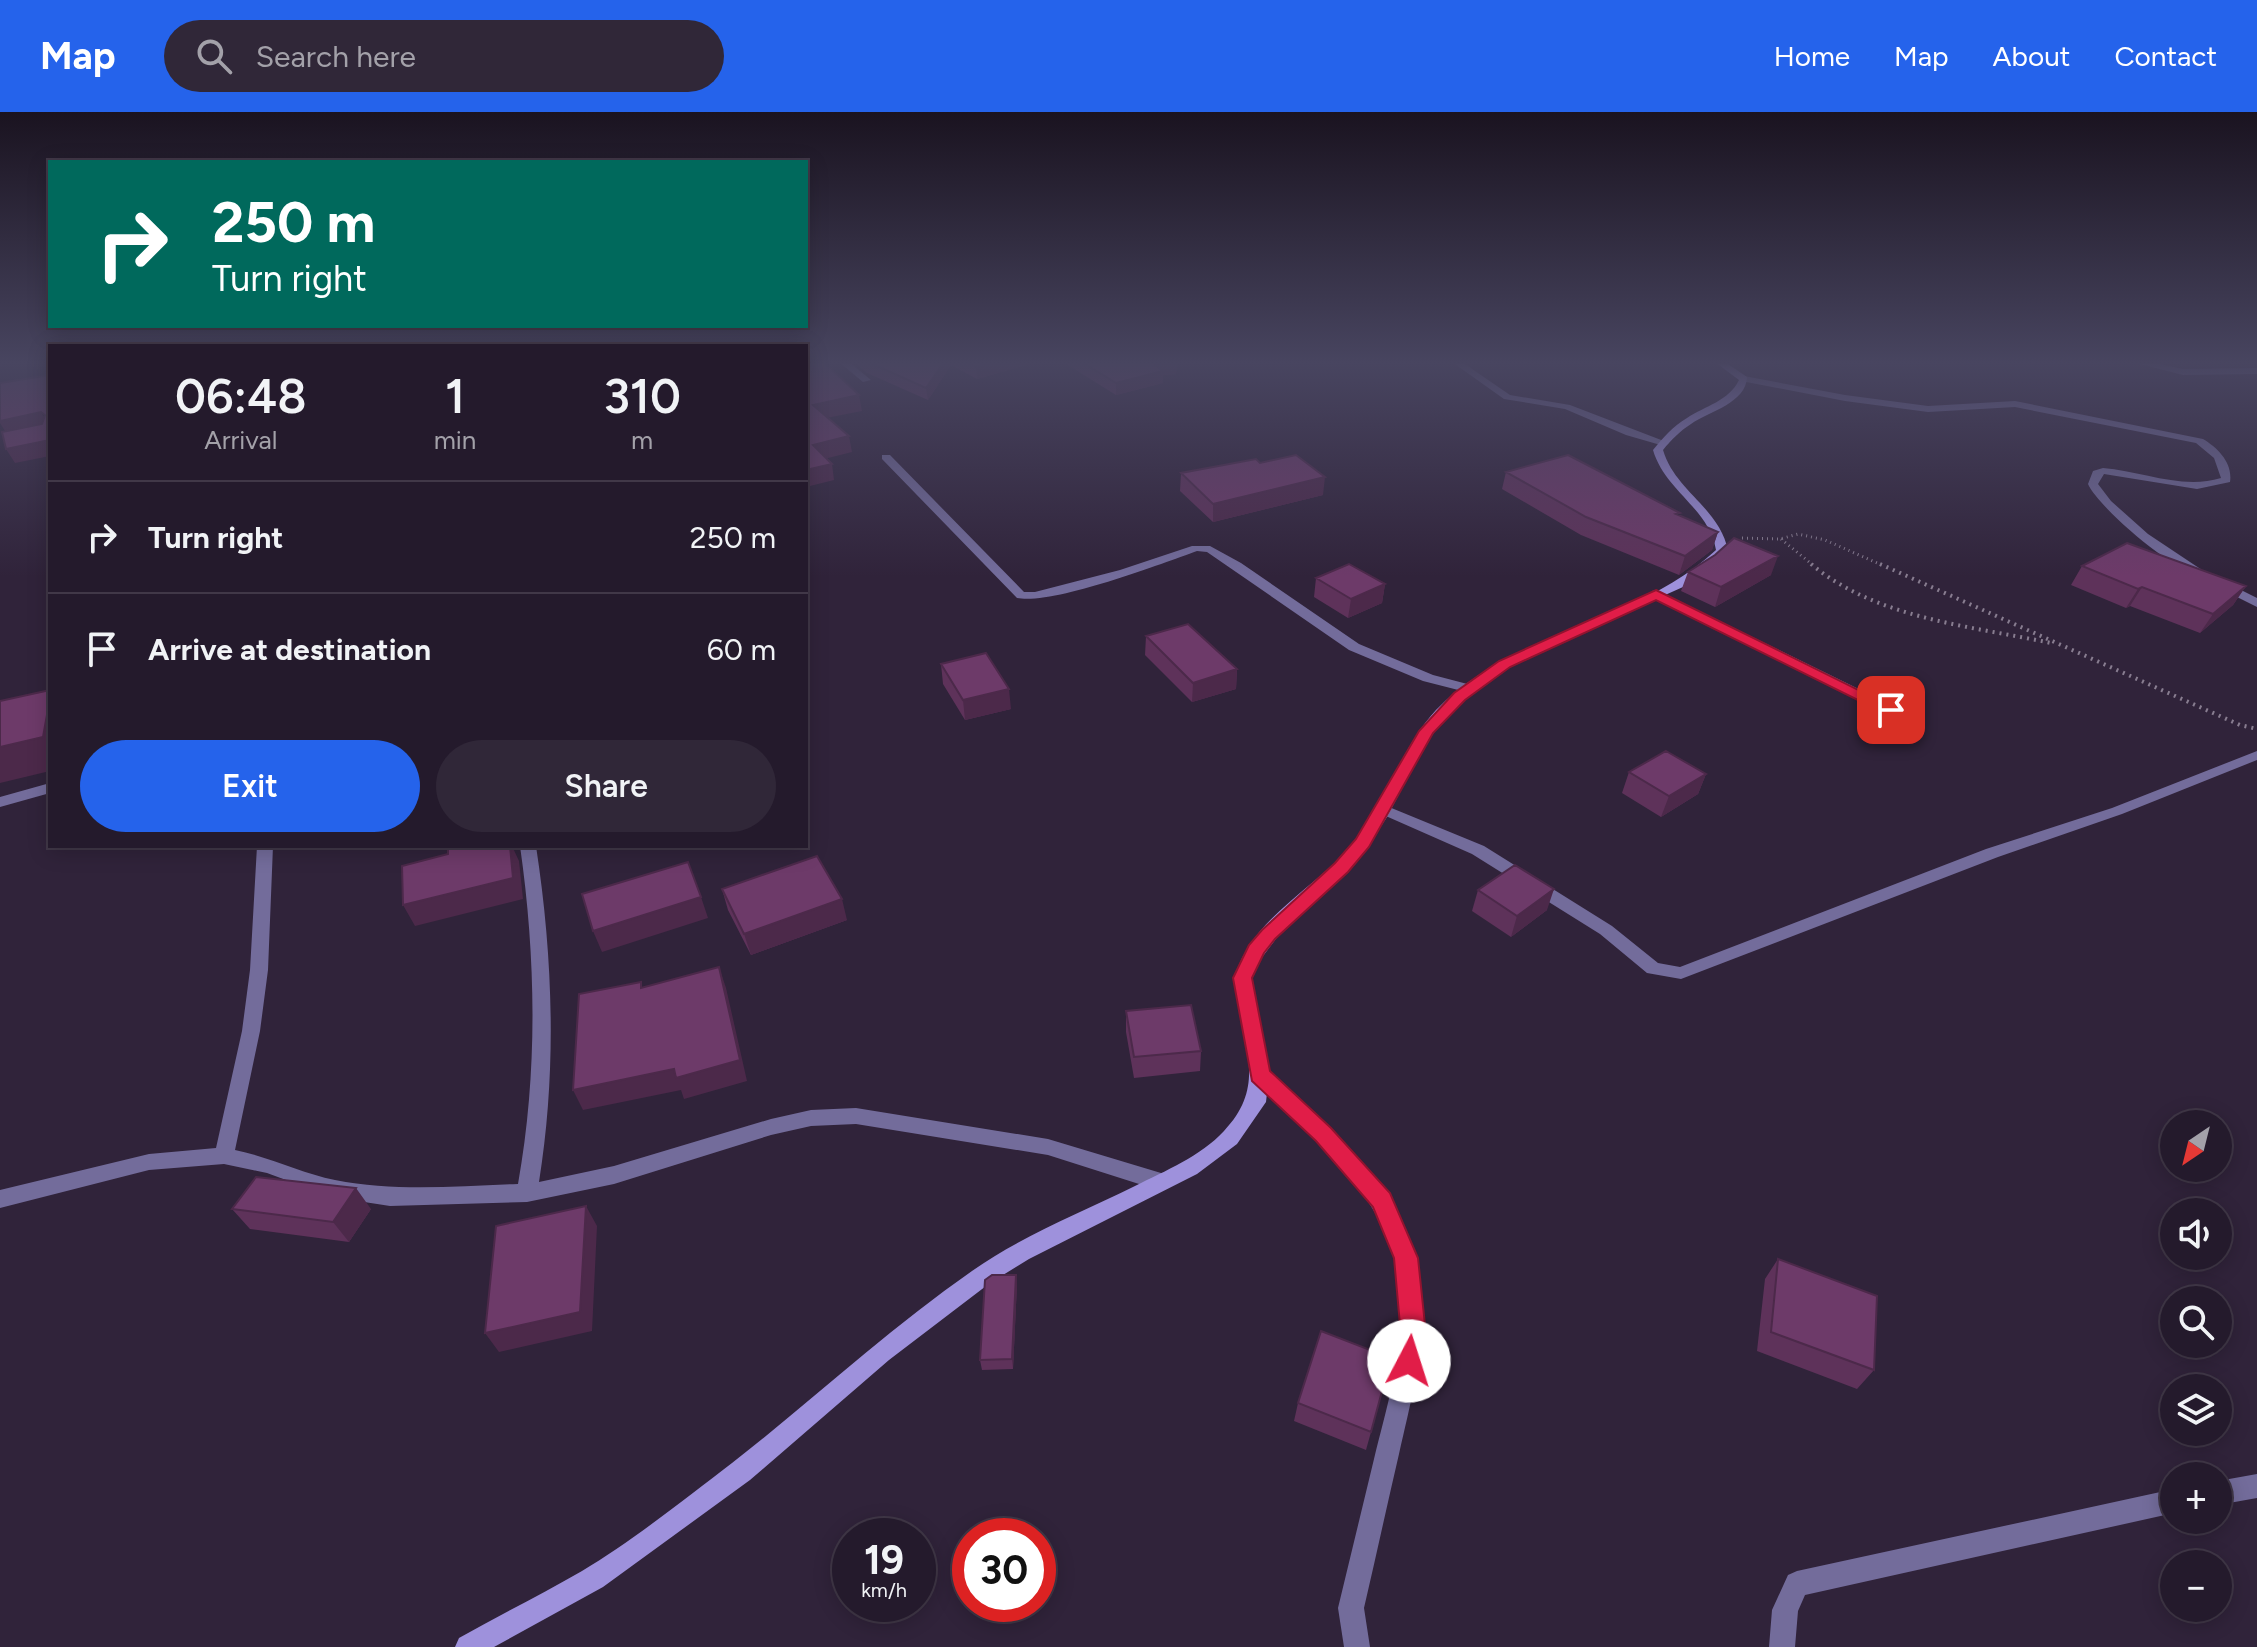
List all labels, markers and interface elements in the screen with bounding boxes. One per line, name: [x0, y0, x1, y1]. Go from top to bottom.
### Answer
search box: [164, 20, 724, 92]
text: Map: [40, 33, 116, 79]
icon: search: [192, 34, 236, 78]
text: Search here: [256, 38, 416, 75]
text: Home: [1774, 39, 1850, 73]
text: Map: [1894, 39, 1949, 73]
text: About: [1993, 39, 2070, 73]
text: Contact: [2114, 39, 2217, 73]
text: 250 m: [212, 189, 375, 256]
icon: right: [80, 192, 184, 296]
text: Turn right: [212, 257, 367, 300]
text: 06:48: [175, 367, 307, 425]
text: 1: [445, 367, 465, 425]
text: 310: [603, 367, 681, 425]
text: Arrival: [204, 424, 278, 456]
text: min: [434, 424, 476, 456]
text: m: [631, 424, 653, 456]
icon: right: [80, 515, 124, 559]
text: Turn right: [148, 519, 283, 556]
text: 250 m: [690, 519, 776, 556]
icon: arrive: [80, 627, 124, 671]
text: Arrive at destination: [148, 631, 431, 668]
text: 60 m: [707, 631, 776, 668]
pin: [1857, 676, 1925, 744]
icon: arrive: [1869, 688, 1913, 732]
button: Exit: [80, 740, 420, 832]
button: Share: [436, 740, 776, 832]
north arrow: [2160, 1110, 2232, 1182]
map controls: [2160, 1110, 2232, 1622]
button: sound: [2160, 1198, 2232, 1270]
button: search: [2160, 1286, 2232, 1358]
position arrow: [1367, 1319, 1451, 1403]
button: layers: [2160, 1374, 2232, 1446]
button: +: [2160, 1462, 2232, 1534]
speed limit sign: 30: [952, 1518, 1056, 1622]
text: 19: [864, 1536, 904, 1584]
button: −: [2160, 1550, 2232, 1622]
text: km/h: [861, 1578, 907, 1602]

